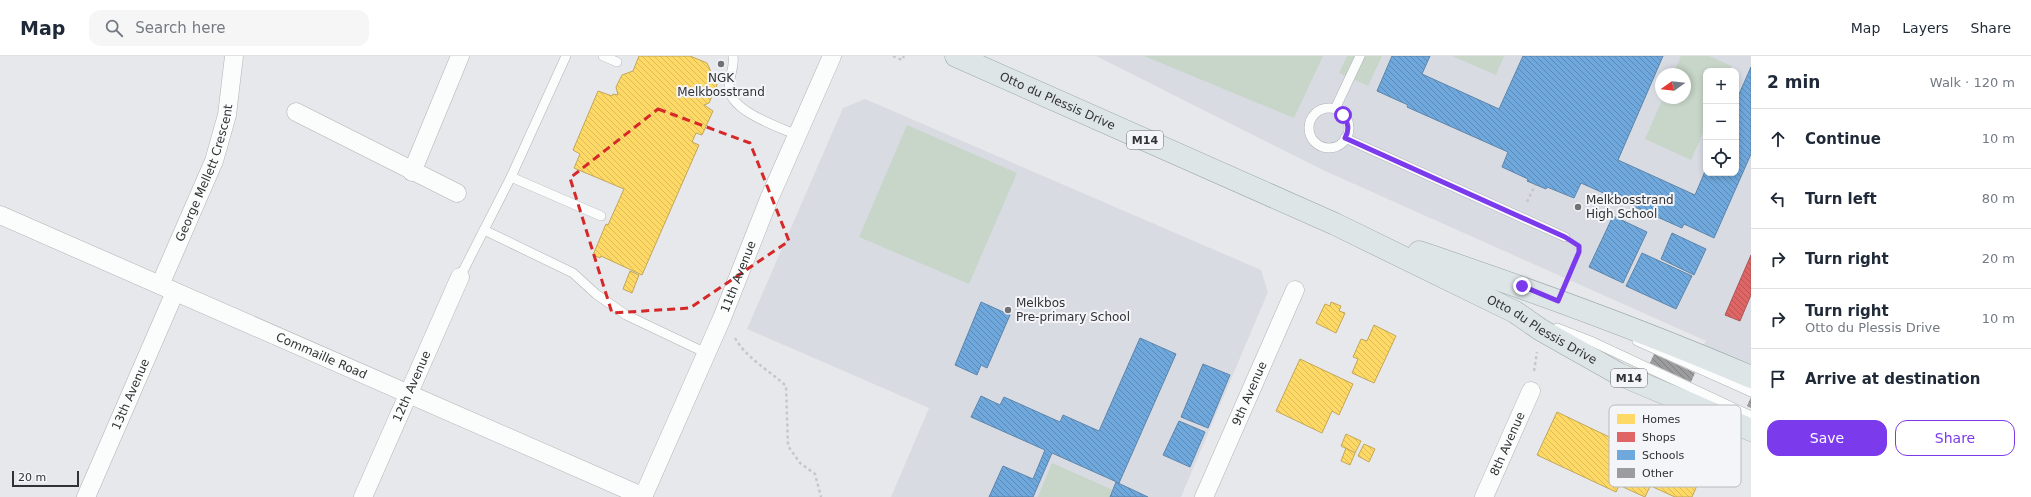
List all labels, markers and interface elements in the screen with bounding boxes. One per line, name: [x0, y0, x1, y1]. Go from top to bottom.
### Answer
search box: [89, 10, 369, 46]
text: Map: [20, 17, 65, 39]
icon: search: [103, 17, 125, 39]
text: Search here: [135, 19, 225, 37]
text: Map: [1851, 20, 1880, 36]
text: Layers: [1902, 20, 1949, 36]
text: Share: [1971, 20, 2011, 36]
marker: NGK Melkbosstrand: [716, 59, 726, 69]
north arrow: [1655, 68, 1691, 104]
map controls: [1703, 68, 1739, 176]
button: +: [1703, 68, 1739, 104]
street label: Otto du Plessis Drive: [997, 69, 1118, 133]
place label: NGK Melkbosstrand: [677, 71, 765, 99]
text: 2 min: [1767, 72, 1820, 92]
text: Walk · 120 m: [1930, 75, 2015, 90]
street label: George Mellett Crescent: [173, 103, 235, 244]
button: −: [1703, 104, 1739, 140]
route start: [1334, 106, 1352, 124]
icon: ahead: [1767, 128, 1789, 150]
text: Continue: [1805, 130, 1881, 148]
road number: M14: [1127, 131, 1163, 149]
text: 10 m: [1982, 131, 2015, 146]
button: locate: [1703, 140, 1739, 176]
icon: left: [1767, 188, 1789, 210]
text: Turn left: [1805, 190, 1877, 208]
text: 80 m: [1982, 191, 2015, 206]
place label: Melkbosstrand High School: [1586, 193, 1674, 221]
marker: Melkbosstrand High School: [1573, 202, 1583, 212]
street label: 11th Avenue: [718, 239, 759, 315]
icon: right: [1767, 248, 1789, 270]
text: Turn right: [1805, 250, 1889, 268]
text: 20 m: [1982, 251, 2015, 266]
route end: [1513, 277, 1531, 295]
street label: Otto du Plessis Drive: [1485, 292, 1599, 367]
place label: Melkbos Pre-primary School: [1016, 296, 1130, 324]
text: Turn right: [1805, 302, 1889, 320]
marker: Melkbos Pre-primary School: [1003, 305, 1013, 315]
icon: right: [1767, 308, 1789, 330]
text: 10 m: [1982, 311, 2015, 326]
text: Otto du Plessis Drive: [1805, 320, 1940, 335]
street label: Commaille Road: [274, 330, 369, 382]
street label: 12th Avenue: [390, 349, 434, 424]
street label: 13th Avenue: [109, 357, 152, 432]
street label: 9th Avenue: [1229, 359, 1270, 428]
icon: arrive: [1767, 368, 1789, 390]
road number: M14: [1611, 369, 1647, 387]
text: Arrive at destination: [1805, 370, 1980, 388]
legend: [1609, 405, 1741, 487]
street label: 8th Avenue: [1487, 410, 1528, 478]
text: Homes: [1642, 413, 1680, 426]
button: Save: [1767, 420, 1887, 456]
button: Share: [1895, 420, 2015, 456]
text: Shops: [1642, 431, 1676, 444]
text: Schools: [1642, 449, 1685, 462]
text: Other: [1642, 467, 1674, 480]
scale bar: [12, 469, 79, 488]
text: 20 m: [18, 471, 46, 484]

